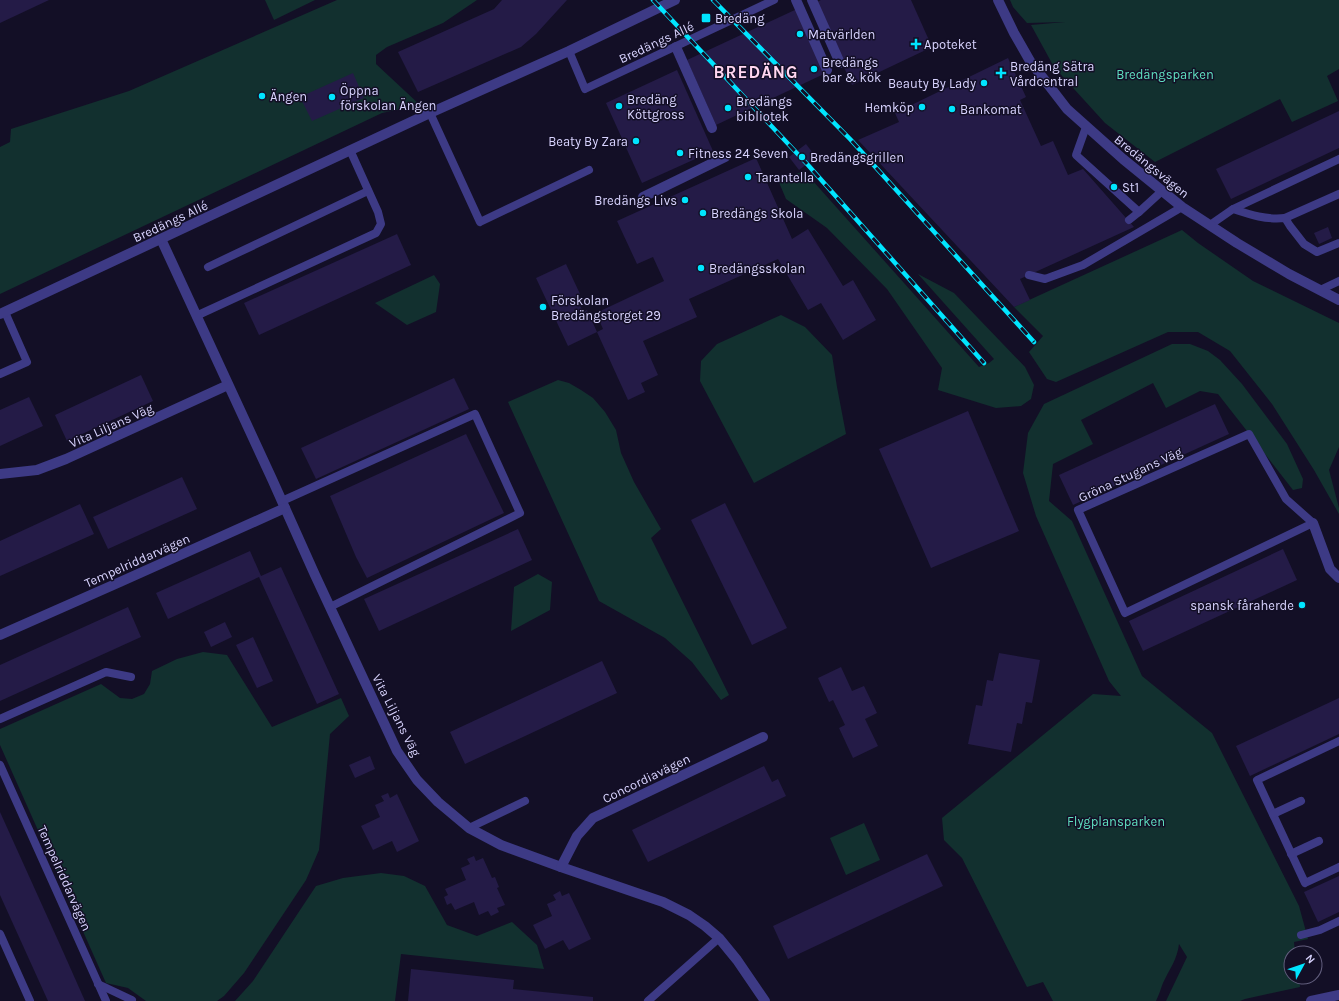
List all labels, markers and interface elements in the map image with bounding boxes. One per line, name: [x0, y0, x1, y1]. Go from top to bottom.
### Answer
place label: Bredäng: [715, 11, 765, 26]
marker: Bredäng: [700, 12, 712, 24]
street label: Bredängs Allé: [616, 18, 696, 66]
place label: Matvärlden: [808, 27, 875, 42]
marker: Matvärlden: [795, 29, 805, 39]
place label: Apoteket: [924, 37, 977, 52]
marker: Apoteket: [911, 39, 921, 49]
place label: Bredängs bar & kök: [822, 55, 881, 85]
place label: Bredäng Sätra Vårdcentral: [1010, 59, 1094, 89]
district label: BREDÄNG: [714, 62, 798, 82]
marker: Bredängs bar & kök: [809, 64, 819, 74]
marker: Bredäng Sätra Vårdcentral: [995, 67, 1007, 79]
park label: Bredängsparken: [1116, 67, 1214, 82]
place label: Beauty By Lady: [888, 76, 976, 91]
marker: Beauty By Lady: [979, 78, 989, 88]
place label: Öppna förskolan Ängen: [340, 82, 436, 113]
place label: Ängen: [270, 88, 307, 104]
marker: Ängen: [257, 91, 267, 101]
marker: Öppna förskolan Ängen: [327, 92, 337, 102]
place label: Bredäng Köttgross: [627, 92, 685, 122]
place label: Bredängs bibliotek: [736, 94, 792, 124]
place label: Hemköp: [864, 100, 914, 115]
marker: Bredäng Köttgross: [614, 101, 624, 111]
marker: Hemköp: [917, 102, 927, 112]
place label: Bankomat: [960, 102, 1022, 117]
marker: Bredängs bibliotek: [723, 103, 733, 113]
marker: Bankomat: [947, 104, 957, 114]
street label: Bredängsvägen: [1111, 132, 1192, 201]
place label: Beaty By Zara: [548, 134, 628, 149]
marker: Beaty By Zara: [631, 136, 641, 146]
place label: Fitness 24 Seven: [688, 146, 788, 161]
marker: Fitness 24 Seven: [675, 148, 685, 158]
place label: Bredängsgrillen: [810, 150, 904, 165]
marker: Bredängsgrillen: [797, 152, 807, 162]
place label: Tarantella: [756, 170, 814, 185]
marker: Tarantella: [743, 172, 753, 182]
place label: St1: [1122, 180, 1139, 195]
marker: St1: [1109, 182, 1119, 192]
place label: Bredängs Livs: [594, 193, 677, 208]
marker: Bredängs Livs: [680, 195, 690, 205]
street label: Bredängs Allé: [130, 197, 210, 245]
place label: Bredängs Skola: [711, 206, 804, 221]
marker: Bredängs Skola: [698, 208, 708, 218]
place label: Bredängsskolan: [709, 261, 805, 276]
marker: Bredängsskolan: [696, 263, 706, 273]
place label: Förskolan Bredängstorget 29: [551, 293, 661, 323]
marker: Förskolan Bredängstorget 29: [538, 302, 548, 312]
street label: Vita Liljans Väg: [67, 400, 156, 451]
street label: Gröna Stugans Väg: [1076, 444, 1185, 505]
street label: Tempelriddarvägen: [82, 530, 192, 590]
place label: spansk fåraherde: [1190, 598, 1294, 613]
marker: spansk fåraherde: [1297, 600, 1307, 610]
street label: Vita Liljans Väg: [369, 672, 424, 759]
street label: Concordiavägen: [600, 751, 693, 806]
park label: Flygplansparken: [1067, 814, 1165, 829]
street label: Tempelriddarvägen: [35, 823, 95, 933]
north arrow: [1283, 945, 1323, 985]
text: N: [1303, 952, 1318, 966]

